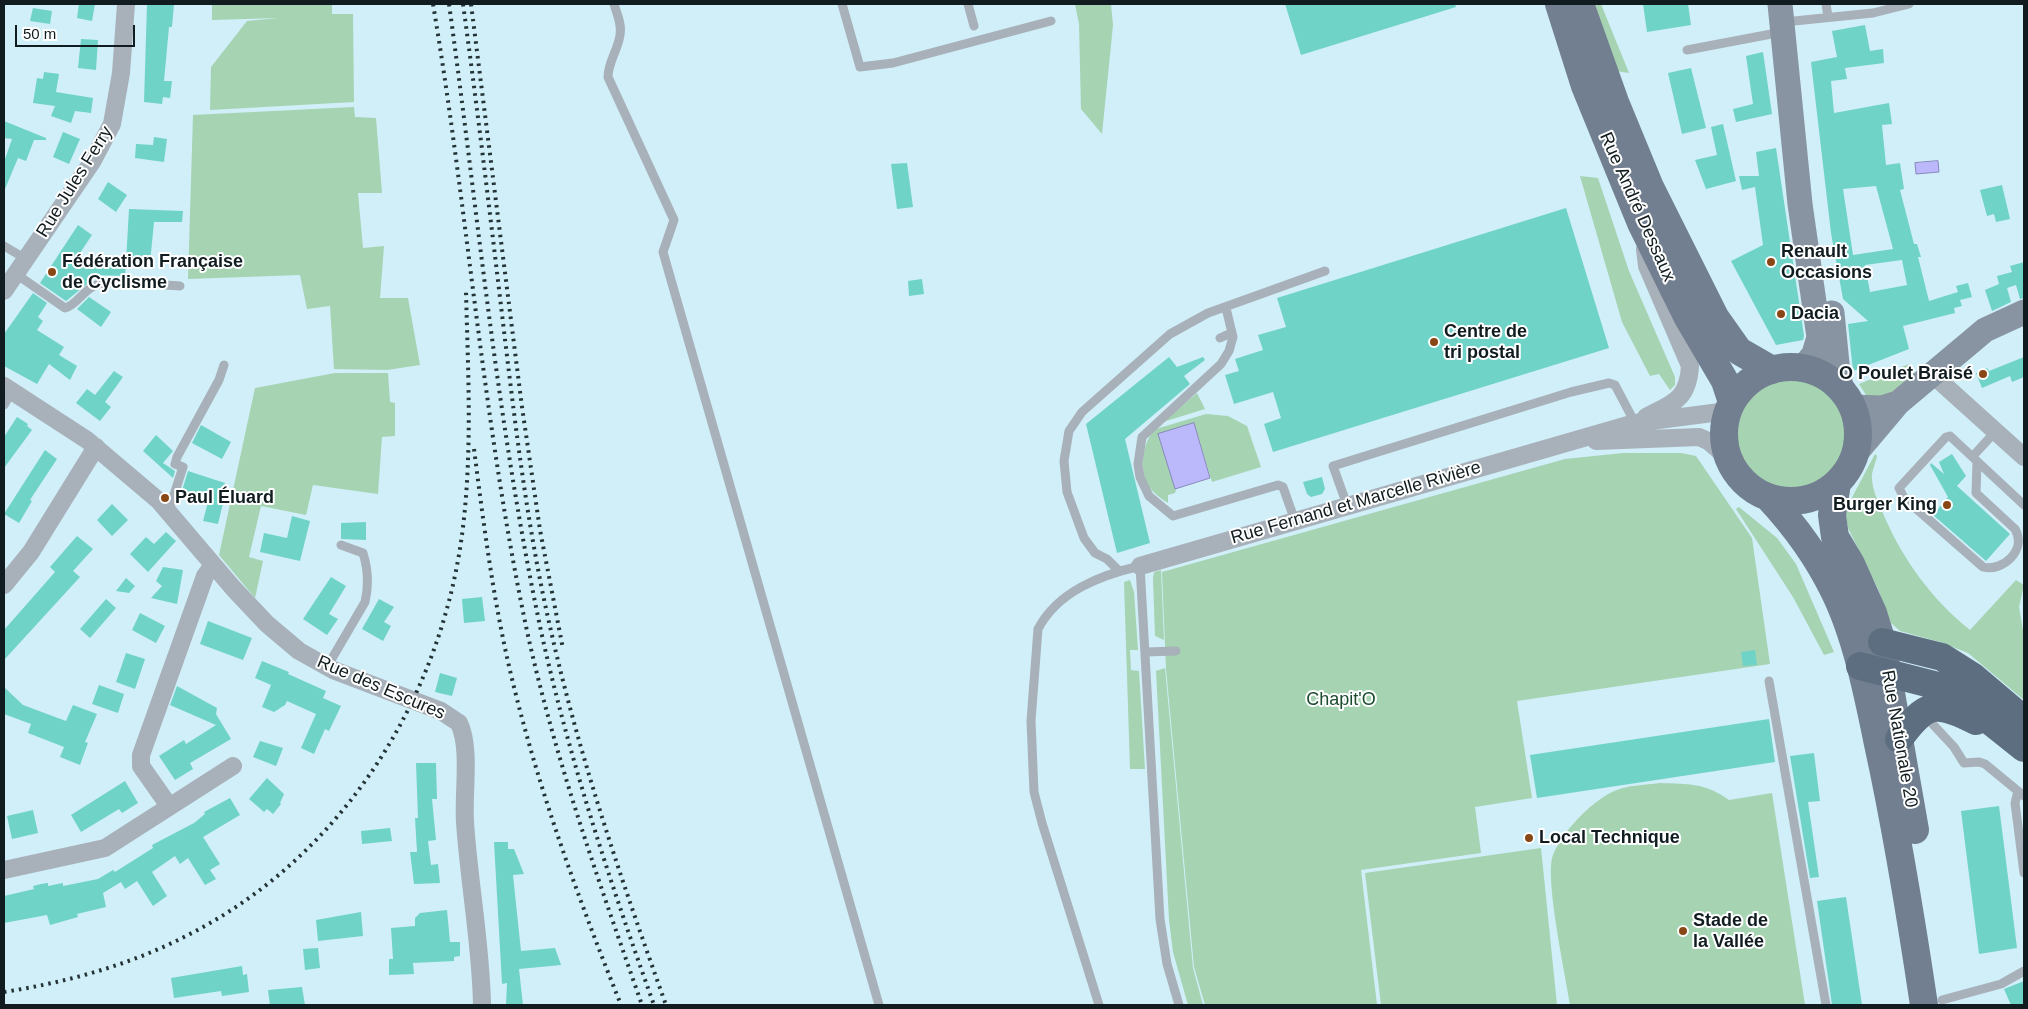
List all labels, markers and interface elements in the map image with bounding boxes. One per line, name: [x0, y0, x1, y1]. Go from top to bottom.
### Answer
scale bar: [18, 15, 138, 47]
text: 50 m: [23, 25, 56, 42]
street label: Rue Jules Ferry: [32, 122, 118, 242]
street label: Rue André Dessaux: [1594, 129, 1680, 285]
place label: Renault Occasions: [1781, 241, 1872, 284]
place label: Fédération Française de Cyclisme: [62, 251, 243, 294]
marker: Renault Occasions: [1765, 256, 1777, 268]
marker: Fédération Française de Cyclisme: [46, 266, 58, 278]
place label: Dacia: [1791, 303, 1839, 325]
marker: Dacia: [1775, 308, 1787, 320]
place label: Centre de tri postal: [1444, 321, 1527, 364]
marker: Centre de tri postal: [1428, 336, 1440, 348]
place label: O Poulet Braisé: [1839, 363, 1973, 385]
marker: O Poulet Braisé: [1977, 368, 1989, 380]
street label: Rue Fernand et Marcelle Rivière: [1228, 457, 1484, 549]
place label: Paul Éluard: [175, 487, 274, 509]
marker: Paul Éluard: [159, 492, 171, 504]
place label: Burger King: [1833, 494, 1937, 516]
marker: Burger King: [1941, 499, 1953, 511]
street label: Rue des Escures: [314, 651, 448, 725]
street label: Rue Nationale 20: [1876, 669, 1922, 809]
park label: Chapit'O: [1306, 689, 1376, 711]
place label: Local Technique: [1539, 827, 1680, 849]
marker: Local Technique: [1523, 832, 1535, 844]
place label: Stade de la Vallée: [1693, 910, 1768, 952]
marker: Stade de la Vallée: [1677, 925, 1689, 937]

